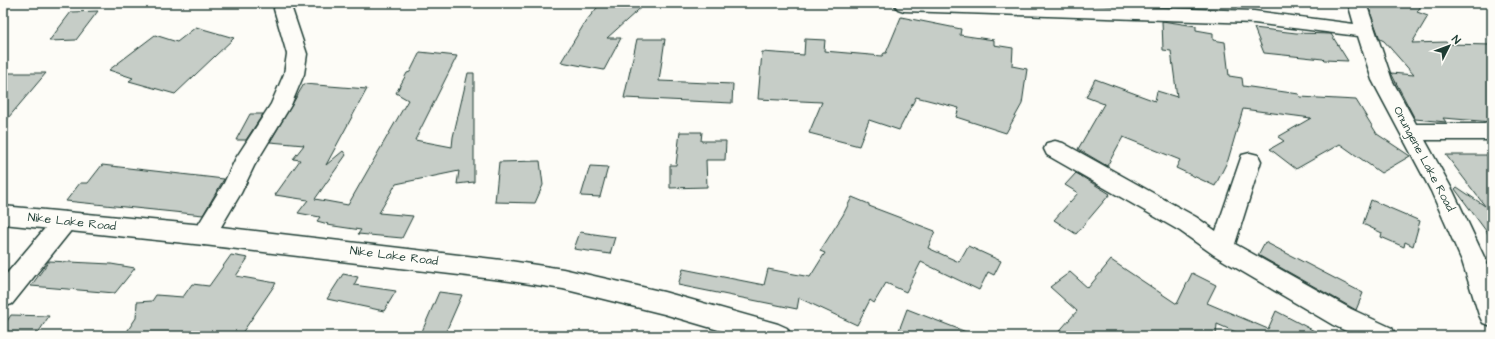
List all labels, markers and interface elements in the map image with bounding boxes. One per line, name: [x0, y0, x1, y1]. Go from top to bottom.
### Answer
north arrow: [1429, 26, 1469, 66]
text: N: [1448, 32, 1464, 47]
street label: Onungene Lake Road: [1388, 103, 1459, 215]
street label: Nike Lake Road: [27, 209, 117, 235]
street label: Nike Lake Road: [349, 242, 439, 270]

